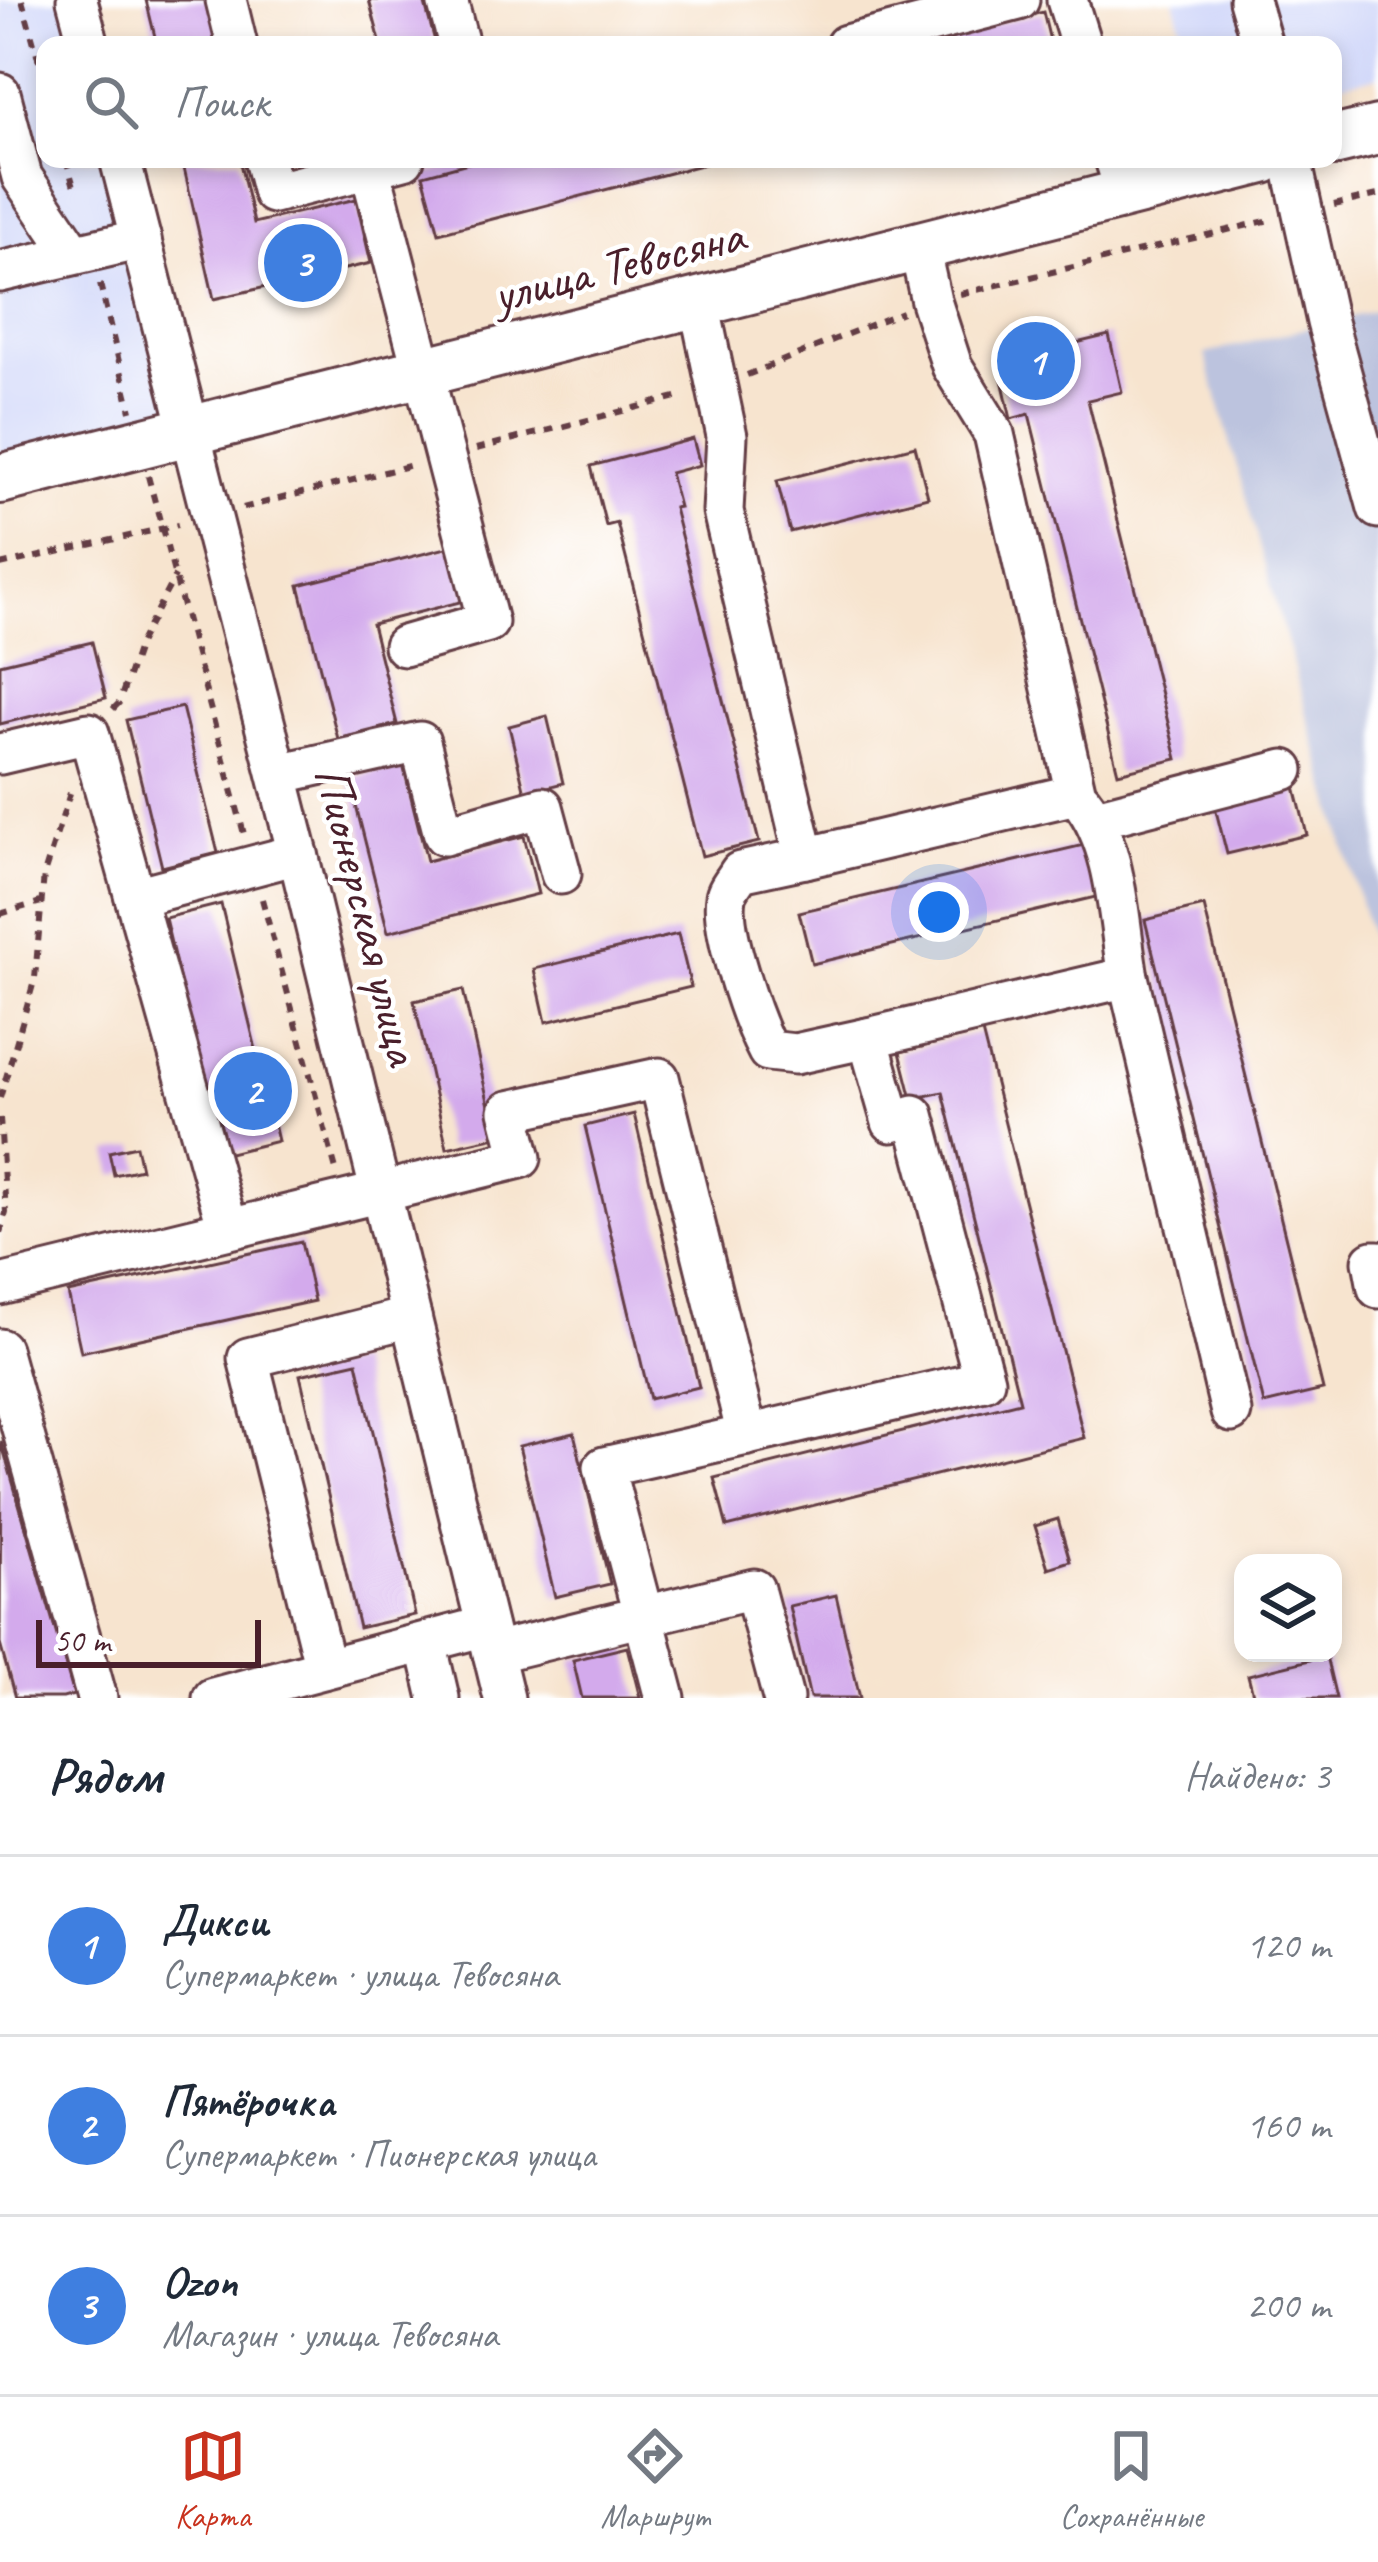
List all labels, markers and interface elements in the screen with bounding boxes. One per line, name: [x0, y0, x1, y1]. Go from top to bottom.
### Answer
search box: [36, 36, 1342, 168]
icon: search: [78, 69, 144, 135]
text: Поиск: [174, 74, 269, 131]
street label: улица Тевосяна: [483, 202, 754, 328]
pin: 3: [264, 218, 342, 308]
pin: 1: [997, 316, 1075, 406]
street label: Пионерская улица: [300, 759, 437, 1074]
your location: [909, 882, 969, 942]
pin: 2: [214, 1046, 292, 1136]
map controls: [1234, 1554, 1342, 1662]
button: layers: [1234, 1554, 1342, 1662]
scale bar: [36, 1614, 261, 1667]
text: 50 m: [54, 1620, 110, 1662]
text: Рядом: [48, 1744, 162, 1808]
text: Найдено: 3: [1185, 1752, 1330, 1801]
text: Дикси: [162, 1893, 269, 1950]
text: 1: [78, 1921, 96, 1970]
text: 120 m: [1246, 1921, 1330, 1970]
text: Супермаркет · улица Тевосяна: [162, 1950, 558, 1999]
text: Пятёрочка: [162, 2073, 334, 2130]
text: 2: [78, 2101, 96, 2150]
text: 160 m: [1246, 2101, 1330, 2150]
text: Супермаркет · Пионерская улица: [162, 2130, 596, 2179]
text: Ozon: [162, 2253, 237, 2310]
text: 3: [78, 2281, 96, 2330]
text: 200 m: [1246, 2281, 1330, 2330]
text: Магазин · улица Тевосяна: [162, 2310, 498, 2359]
tab: Карта: [175, 2423, 251, 2537]
tab: Маршрут: [601, 2423, 710, 2537]
tab: Сохранённые: [1060, 2423, 1203, 2537]

